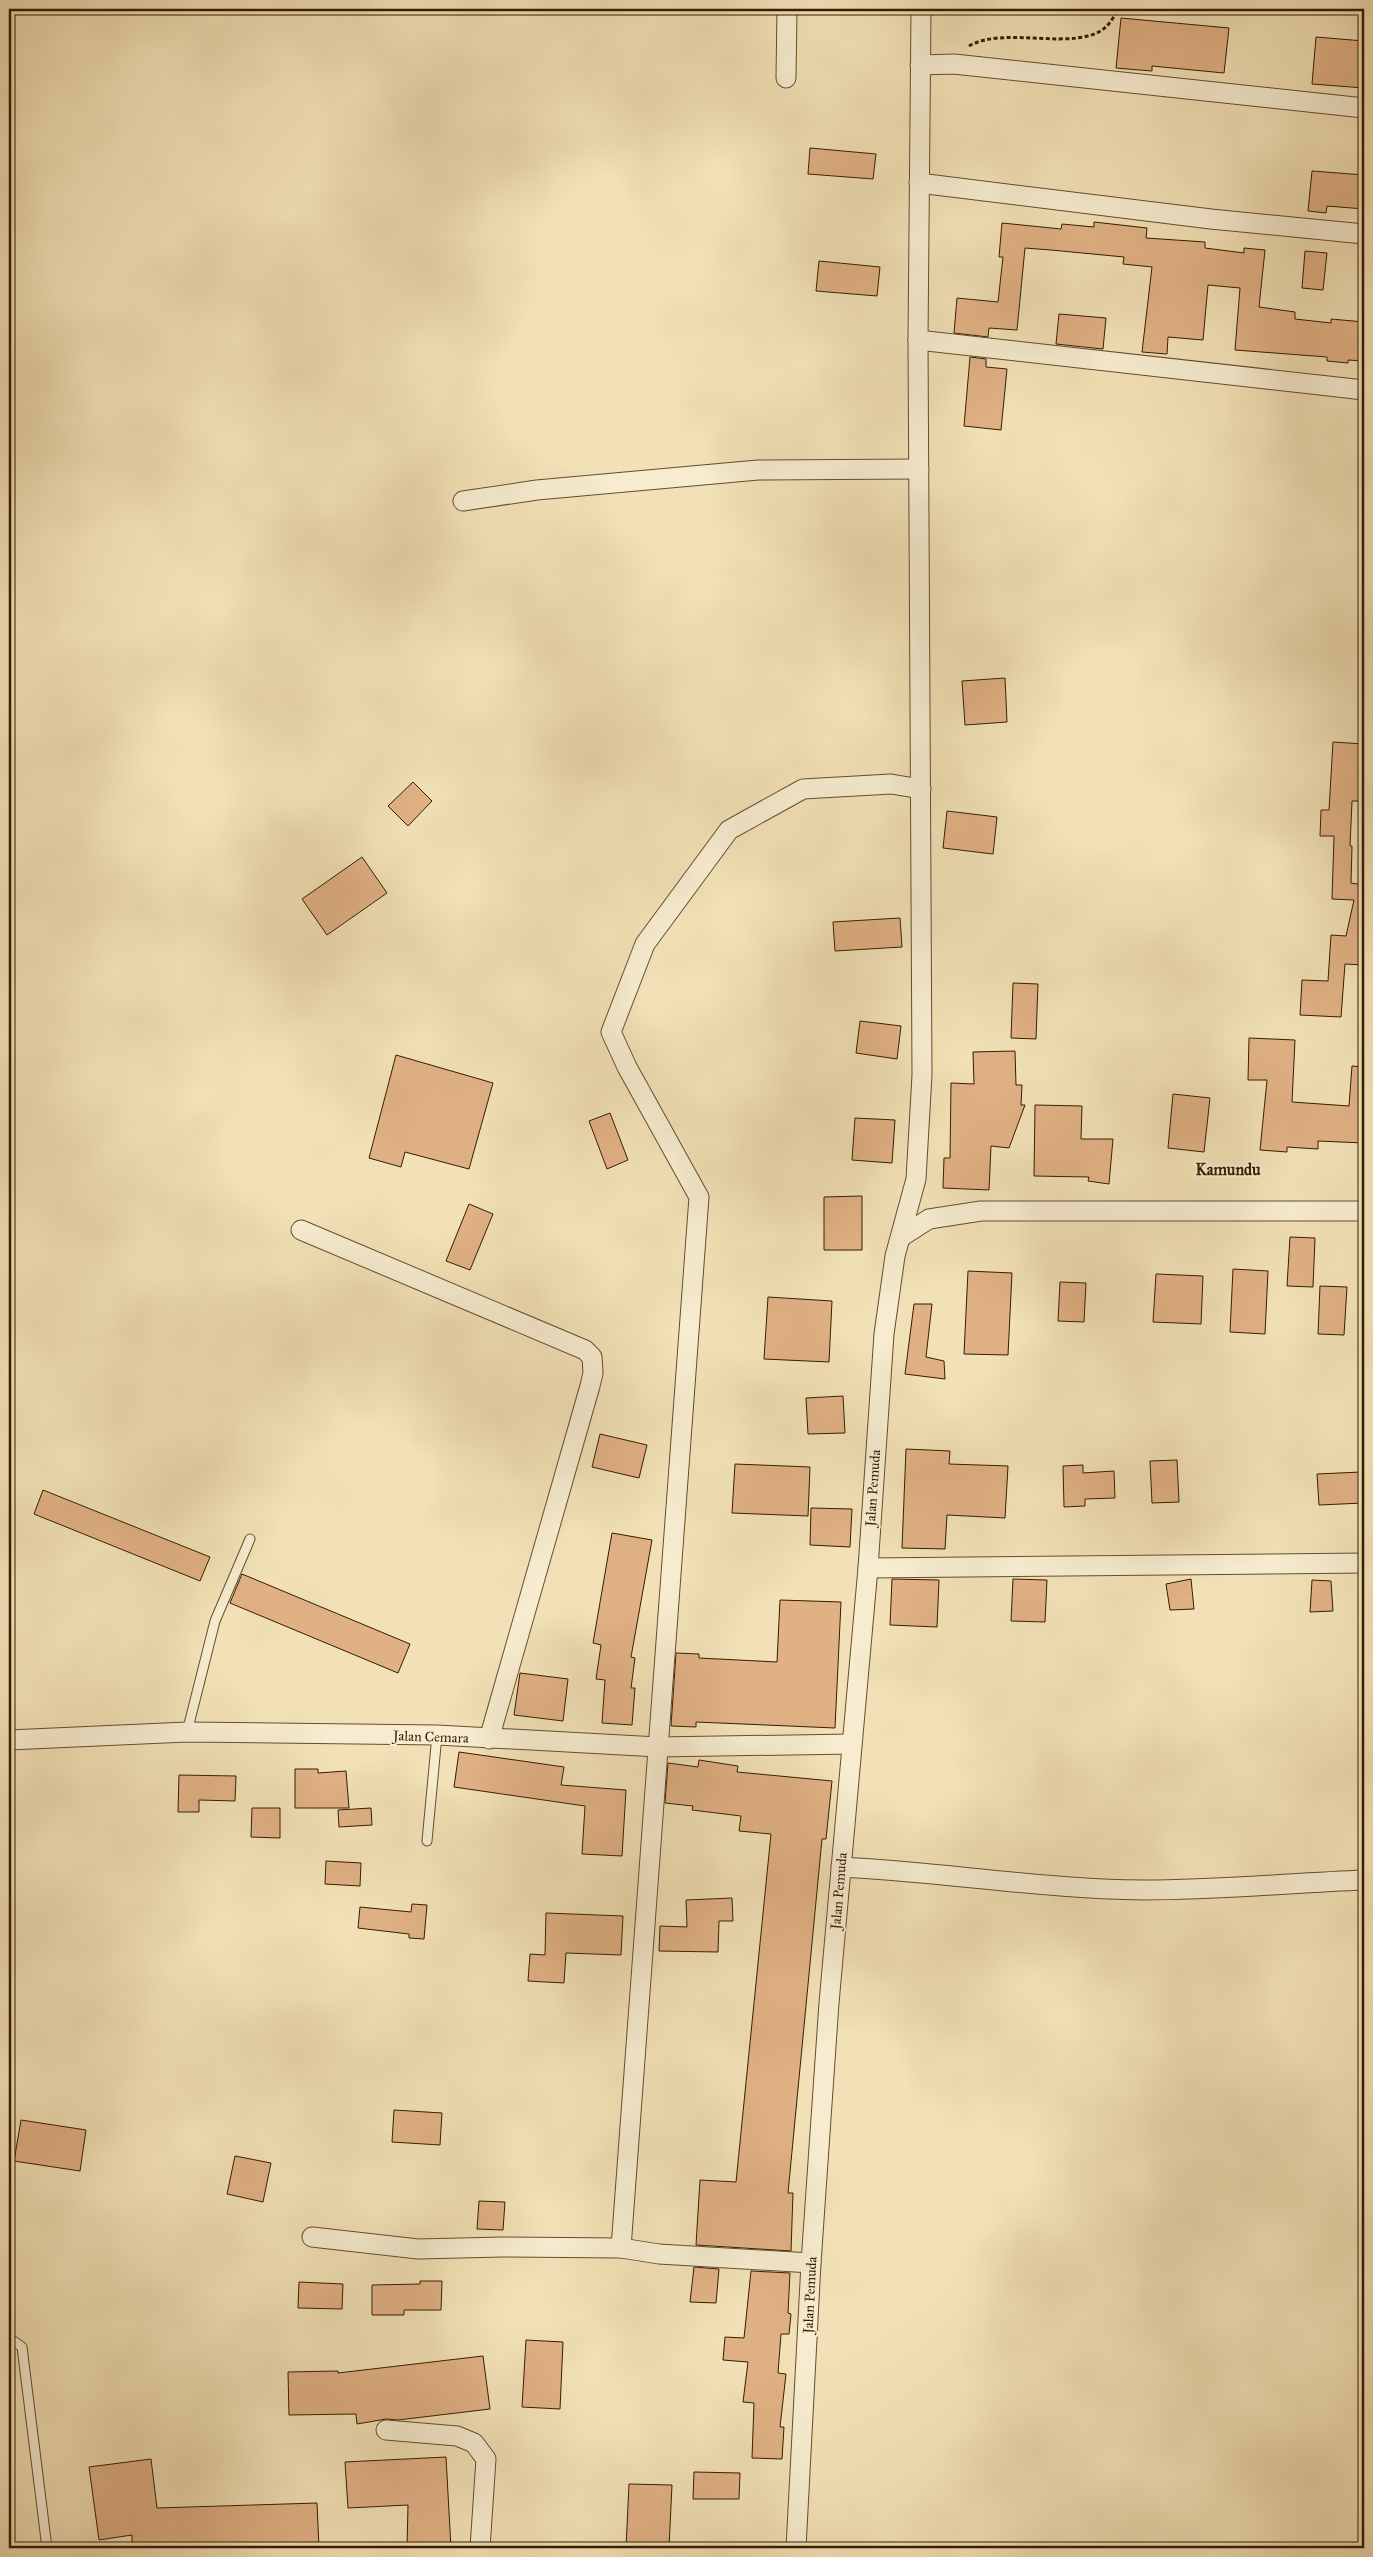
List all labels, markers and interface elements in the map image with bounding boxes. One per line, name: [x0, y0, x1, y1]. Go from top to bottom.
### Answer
district label: Kamundu: [1195, 1160, 1261, 1179]
street label: Jalan Pemuda: [862, 1449, 885, 1529]
street label: Jalan Cemara: [391, 1727, 469, 1748]
street label: Jalan Pemuda: [827, 1852, 852, 1932]
street label: Jalan Pemuda: [799, 2256, 822, 2336]

